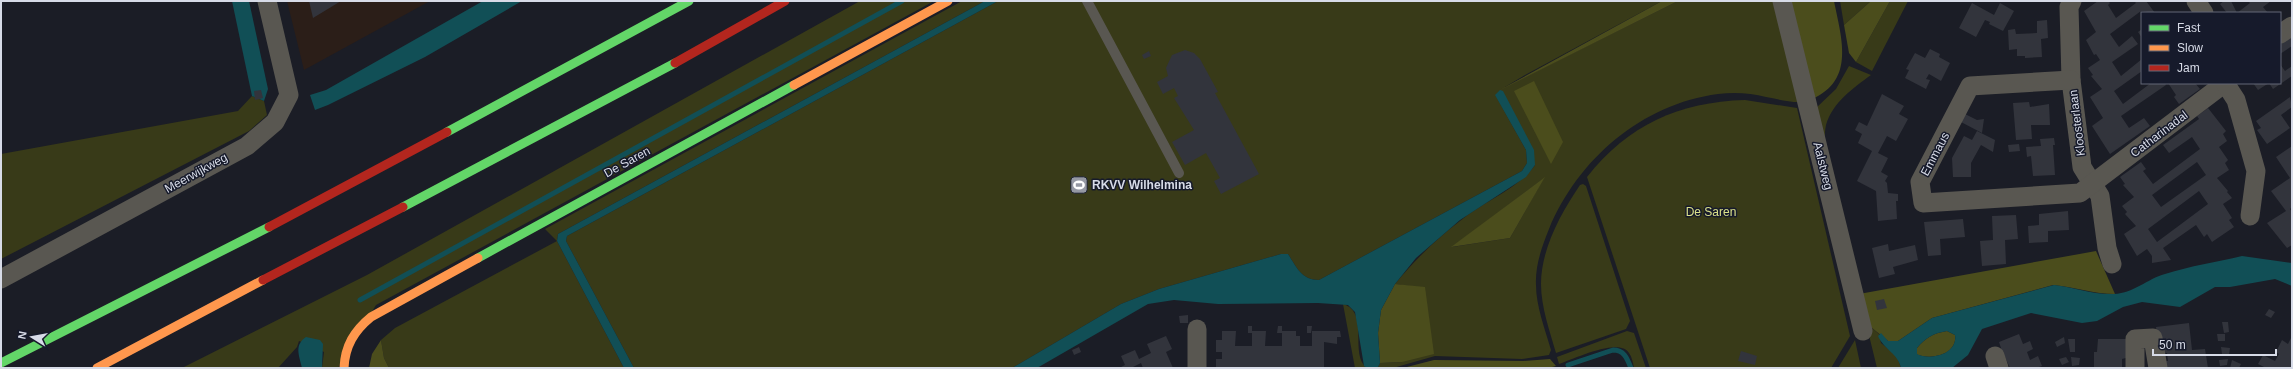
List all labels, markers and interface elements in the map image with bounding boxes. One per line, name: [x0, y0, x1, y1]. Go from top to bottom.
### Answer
legend: [2141, 12, 2281, 84]
text: Fast: [2177, 21, 2201, 35]
text: Slow: [2177, 41, 2203, 55]
text: Jam: [2177, 61, 2200, 75]
street label: Kloosterlaan: [2066, 89, 2088, 157]
street label: Catharinadal: [2128, 108, 2190, 160]
street label: Emmaus: [1918, 130, 1952, 178]
street label: Aalstweg: [1810, 141, 1836, 191]
street label: De Saren: [601, 144, 653, 180]
street label: Meerwijkweg: [162, 150, 230, 196]
sports icon: RKVV Wilhelmina: [1069, 175, 1089, 195]
place label: RKVV Wilhelmina: [1092, 178, 1192, 192]
park label: De Saren: [1686, 205, 1736, 219]
north arrow: [12, 317, 52, 357]
text: N: [16, 330, 29, 340]
scale bar: [2153, 331, 2276, 357]
text: 50 m: [2159, 338, 2186, 352]

